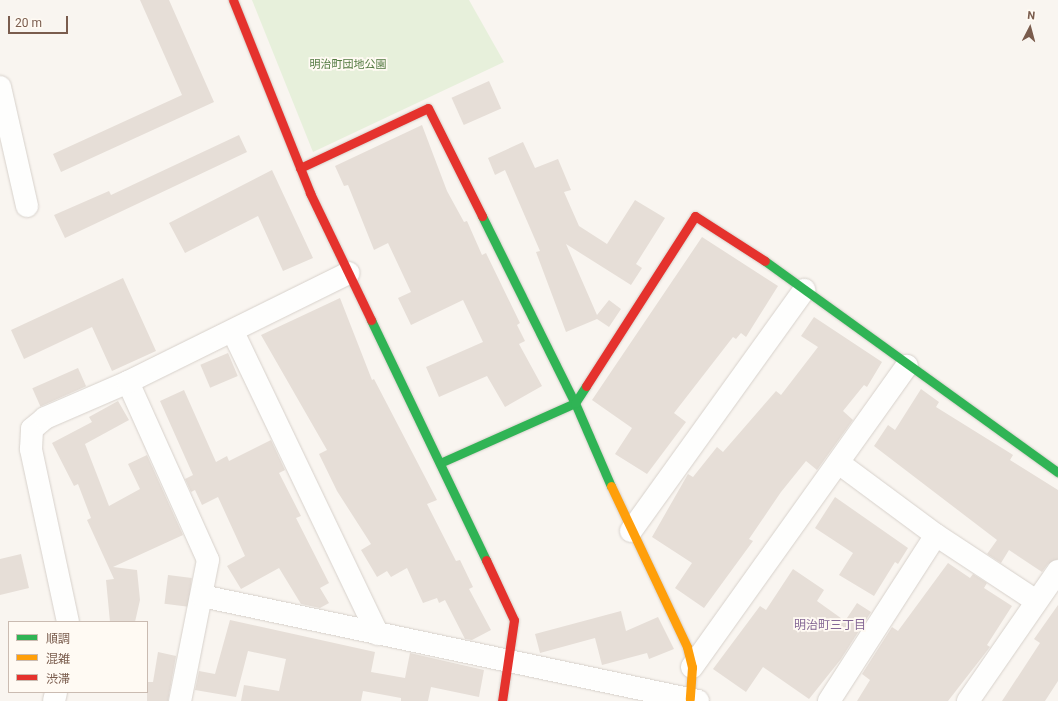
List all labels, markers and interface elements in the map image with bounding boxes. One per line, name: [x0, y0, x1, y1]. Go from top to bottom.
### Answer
scale bar: [10, 8, 70, 34]
north arrow: [1010, 8, 1050, 48]
text: N: [1027, 9, 1036, 22]
text: 20 m: [15, 16, 42, 30]
park label: 明治町団地公園: [310, 58, 386, 72]
district label: 明治町三丁目: [794, 619, 866, 633]
legend: [8, 621, 148, 693]
text: 順調: [46, 632, 70, 646]
text: 混雑: [46, 652, 70, 666]
text: 渋滞: [46, 672, 70, 686]

